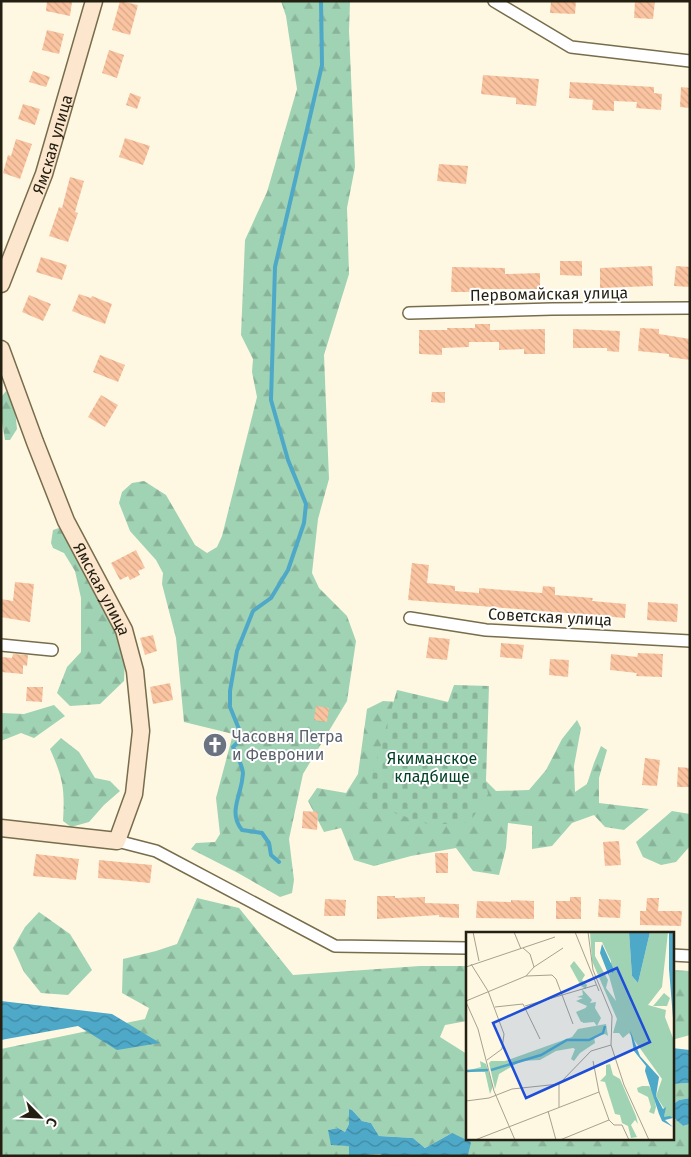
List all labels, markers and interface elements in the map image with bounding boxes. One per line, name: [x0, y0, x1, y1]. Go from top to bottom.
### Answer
street label: Ямская улица: [28, 92, 76, 196]
street label: Первомайская улица: [470, 283, 628, 305]
street label: Ямская улица: [70, 539, 134, 637]
street label: Советская улица: [488, 604, 612, 630]
place label: Часовня Петра и Февронии: [232, 727, 343, 764]
church icon: Часовня Петра и Февронии: [202, 732, 228, 758]
park label: Якиманское кладбище: [387, 749, 477, 786]
inset map: [466, 932, 674, 1140]
north arrow: [15, 1092, 65, 1142]
text: С: [42, 1115, 61, 1129]

